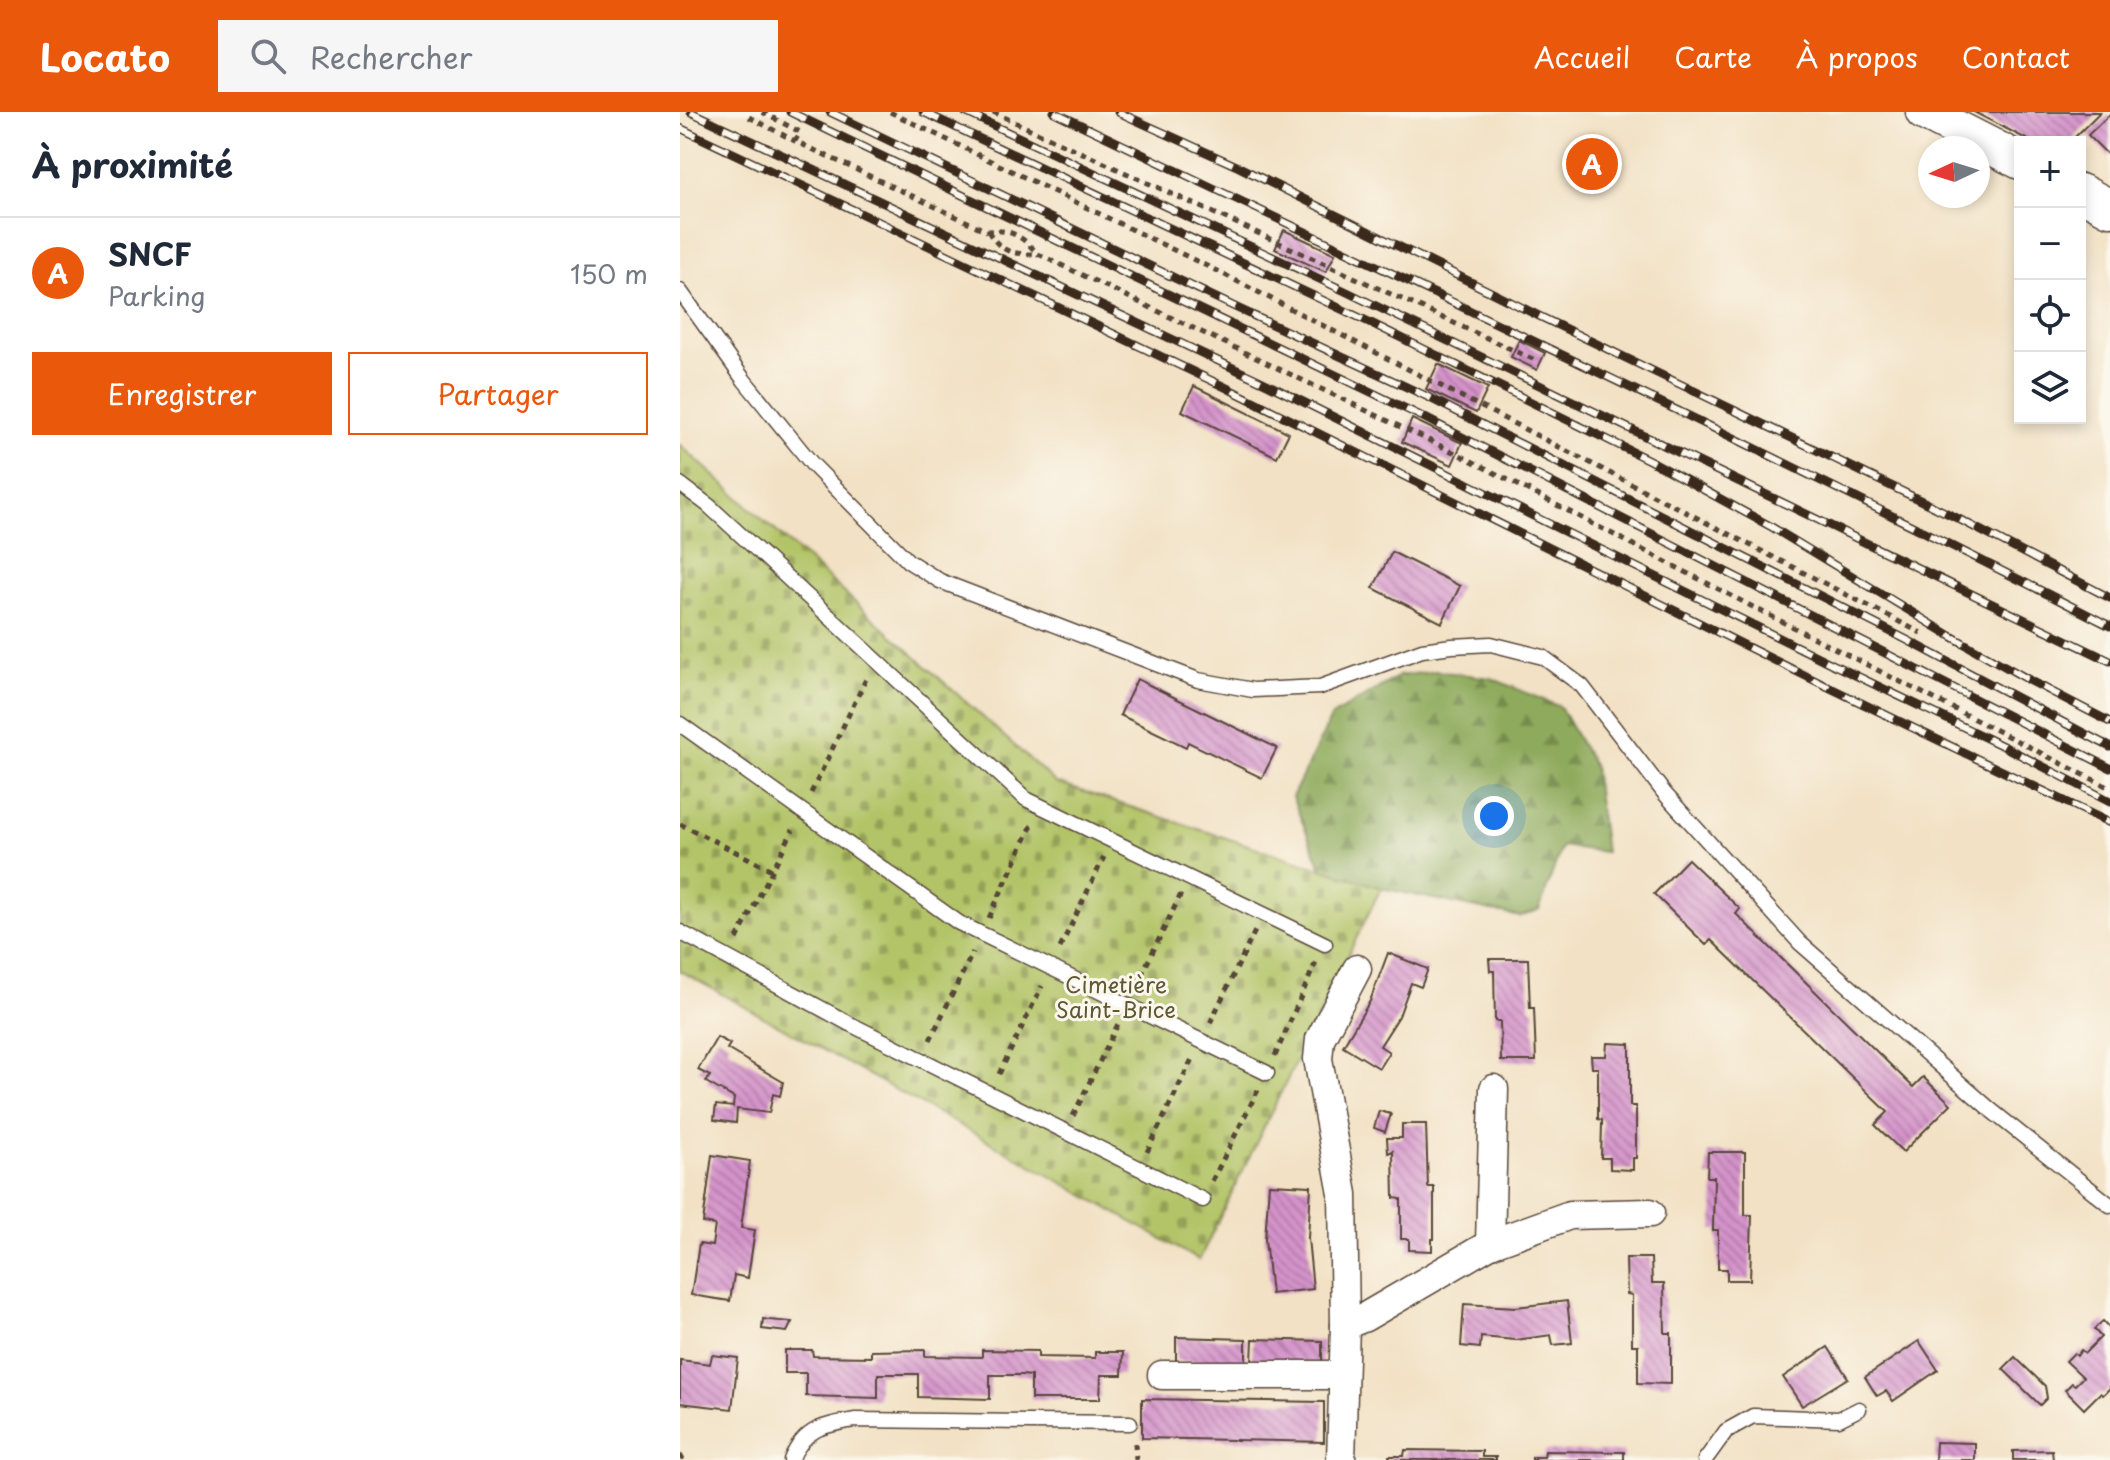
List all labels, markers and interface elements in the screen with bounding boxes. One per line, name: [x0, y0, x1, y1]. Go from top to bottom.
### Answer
search box: [218, 20, 778, 92]
text: Locato: [40, 28, 170, 85]
icon: search: [246, 34, 290, 78]
text: Rechercher: [310, 34, 473, 79]
text: Accueil: [1534, 35, 1630, 78]
text: Carte: [1674, 35, 1752, 78]
text: À propos: [1796, 35, 1918, 78]
text: Contact: [1962, 35, 2070, 78]
pin: A: [1566, 134, 1618, 194]
north arrow: [1918, 136, 1990, 208]
map controls: [2014, 136, 2086, 424]
button: +: [2014, 136, 2086, 208]
text: À proximité: [32, 138, 233, 190]
button: −: [2014, 208, 2086, 280]
text: SNCF: [108, 231, 192, 276]
text: A: [48, 254, 68, 293]
text: 150 m: [570, 254, 648, 293]
text: Parking: [108, 276, 205, 315]
button: locate: [2014, 280, 2086, 352]
button: Enregistrer: [32, 352, 332, 435]
button: Partager: [348, 352, 648, 435]
button: layers: [2014, 352, 2086, 424]
your location: [1474, 796, 1514, 836]
park label: Cimetière Saint-Brice: [1056, 967, 1176, 1025]

